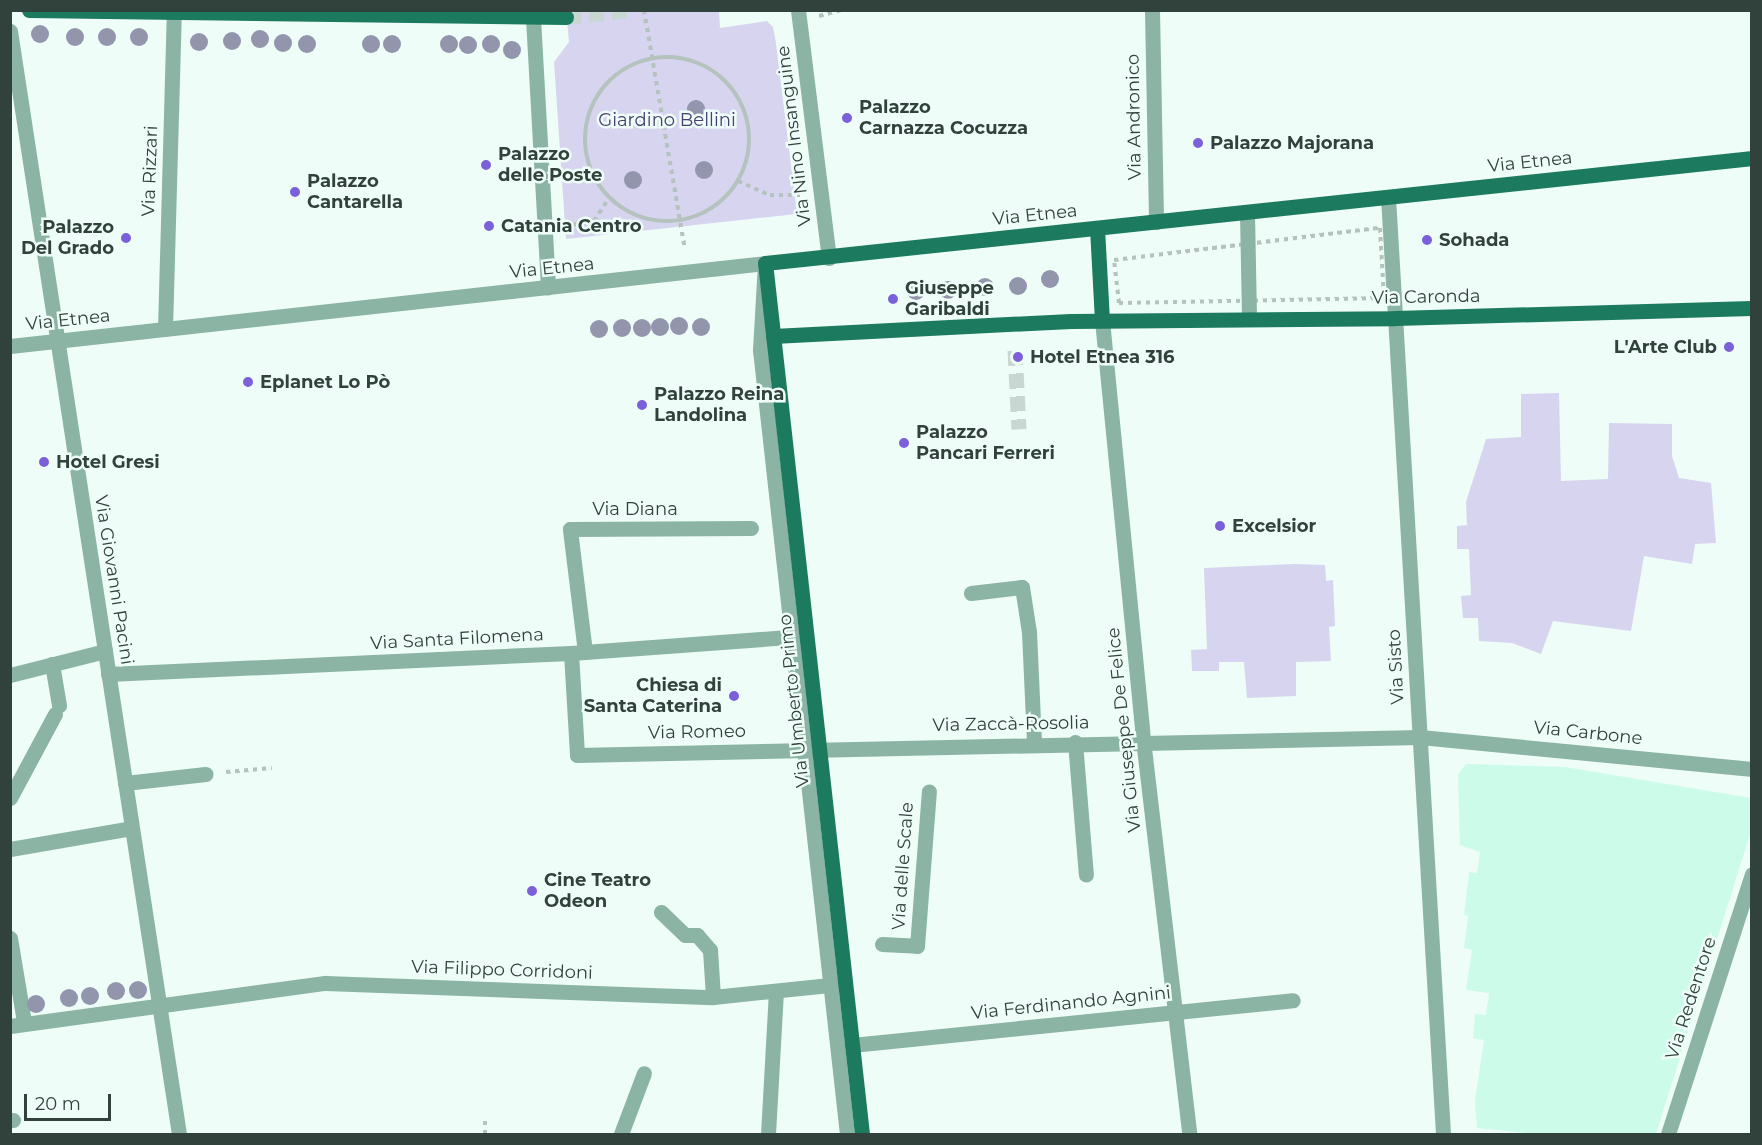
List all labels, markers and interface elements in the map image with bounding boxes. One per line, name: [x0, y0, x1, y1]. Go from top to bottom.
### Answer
street label: Via Nino Insanguine: [772, 45, 816, 227]
street label: Via Andronico: [1122, 54, 1146, 180]
place label: Palazzo Carnazza Cocuzza: [859, 97, 1028, 140]
park label: Giardino Bellini: [598, 109, 736, 131]
marker: Palazzo Carnazza Cocuzza: [840, 111, 854, 125]
street label: Via Rizzari: [138, 125, 162, 217]
place label: Palazzo Majorana: [1210, 132, 1374, 154]
marker: Palazzo Majorana: [1191, 136, 1205, 150]
place label: Palazzo delle Poste: [498, 144, 602, 186]
street label: Via Etnea: [1487, 147, 1573, 177]
marker: Palazzo delle Poste: [479, 158, 493, 172]
place label: Palazzo Cantarella: [307, 171, 403, 213]
marker: Palazzo Cantarella: [288, 185, 302, 199]
street label: Via Etnea: [992, 200, 1078, 230]
place label: Catania Centro: [501, 215, 641, 237]
place label: Palazzo Del Grado: [21, 217, 114, 260]
marker: Catania Centro: [482, 219, 496, 233]
place label: Sohada: [1439, 229, 1509, 251]
marker: Palazzo Del Grado: [119, 231, 133, 245]
marker: Sohada: [1420, 233, 1434, 247]
street label: Via Etnea: [509, 253, 595, 283]
place label: Giuseppe Garibaldi: [905, 278, 994, 320]
street label: Via Caronda: [1371, 285, 1481, 309]
marker: Giuseppe Garibaldi: [886, 292, 900, 306]
street label: Via Etnea: [25, 305, 111, 335]
place label: L'Arte Club: [1614, 336, 1717, 358]
marker: L'Arte Club: [1722, 340, 1736, 354]
place label: Hotel Etnea 316: [1030, 346, 1174, 368]
marker: Hotel Etnea 316: [1011, 350, 1025, 364]
place label: Eplanet Lo Pò: [260, 371, 390, 393]
marker: Eplanet Lo Pò: [241, 375, 255, 389]
place label: Palazzo Reina Landolina: [654, 384, 784, 426]
marker: Palazzo Reina Landolina: [635, 398, 649, 412]
place label: Palazzo Pancari Ferreri: [916, 422, 1055, 464]
marker: Palazzo Pancari Ferreri: [897, 436, 911, 450]
place label: Hotel Gresi: [56, 451, 160, 473]
marker: Hotel Gresi: [37, 455, 51, 469]
street label: Via Giovanni Pacini: [90, 494, 138, 666]
street label: Via Diana: [592, 498, 678, 520]
place label: Excelsior: [1232, 515, 1316, 537]
marker: Excelsior: [1213, 519, 1227, 533]
street label: Via Umberto Primo: [774, 613, 814, 789]
street label: Via Santa Filomena: [370, 624, 544, 654]
street label: Via Giuseppe De Felice: [1102, 627, 1146, 833]
street label: Via Sisto: [1383, 629, 1409, 705]
place label: Chiesa di Santa Caterina: [584, 675, 722, 718]
marker: Chiesa di Santa Caterina: [727, 689, 741, 703]
street label: Via Zaccà-Rosolia: [932, 712, 1090, 736]
street label: Via Carbone: [1533, 717, 1643, 749]
street label: Via Romeo: [648, 720, 746, 744]
street label: Via delle Scale: [888, 801, 918, 931]
place label: Cine Teatro Odeon: [544, 870, 651, 912]
marker: Cine Teatro Odeon: [525, 884, 539, 898]
street label: Via Redentore: [1661, 934, 1721, 1062]
street label: Via Filippo Corridoni: [411, 956, 593, 984]
street label: Via Ferdinando Agnini: [970, 982, 1172, 1024]
scale bar: [27, 1082, 114, 1120]
text: 20 m: [35, 1093, 81, 1115]

